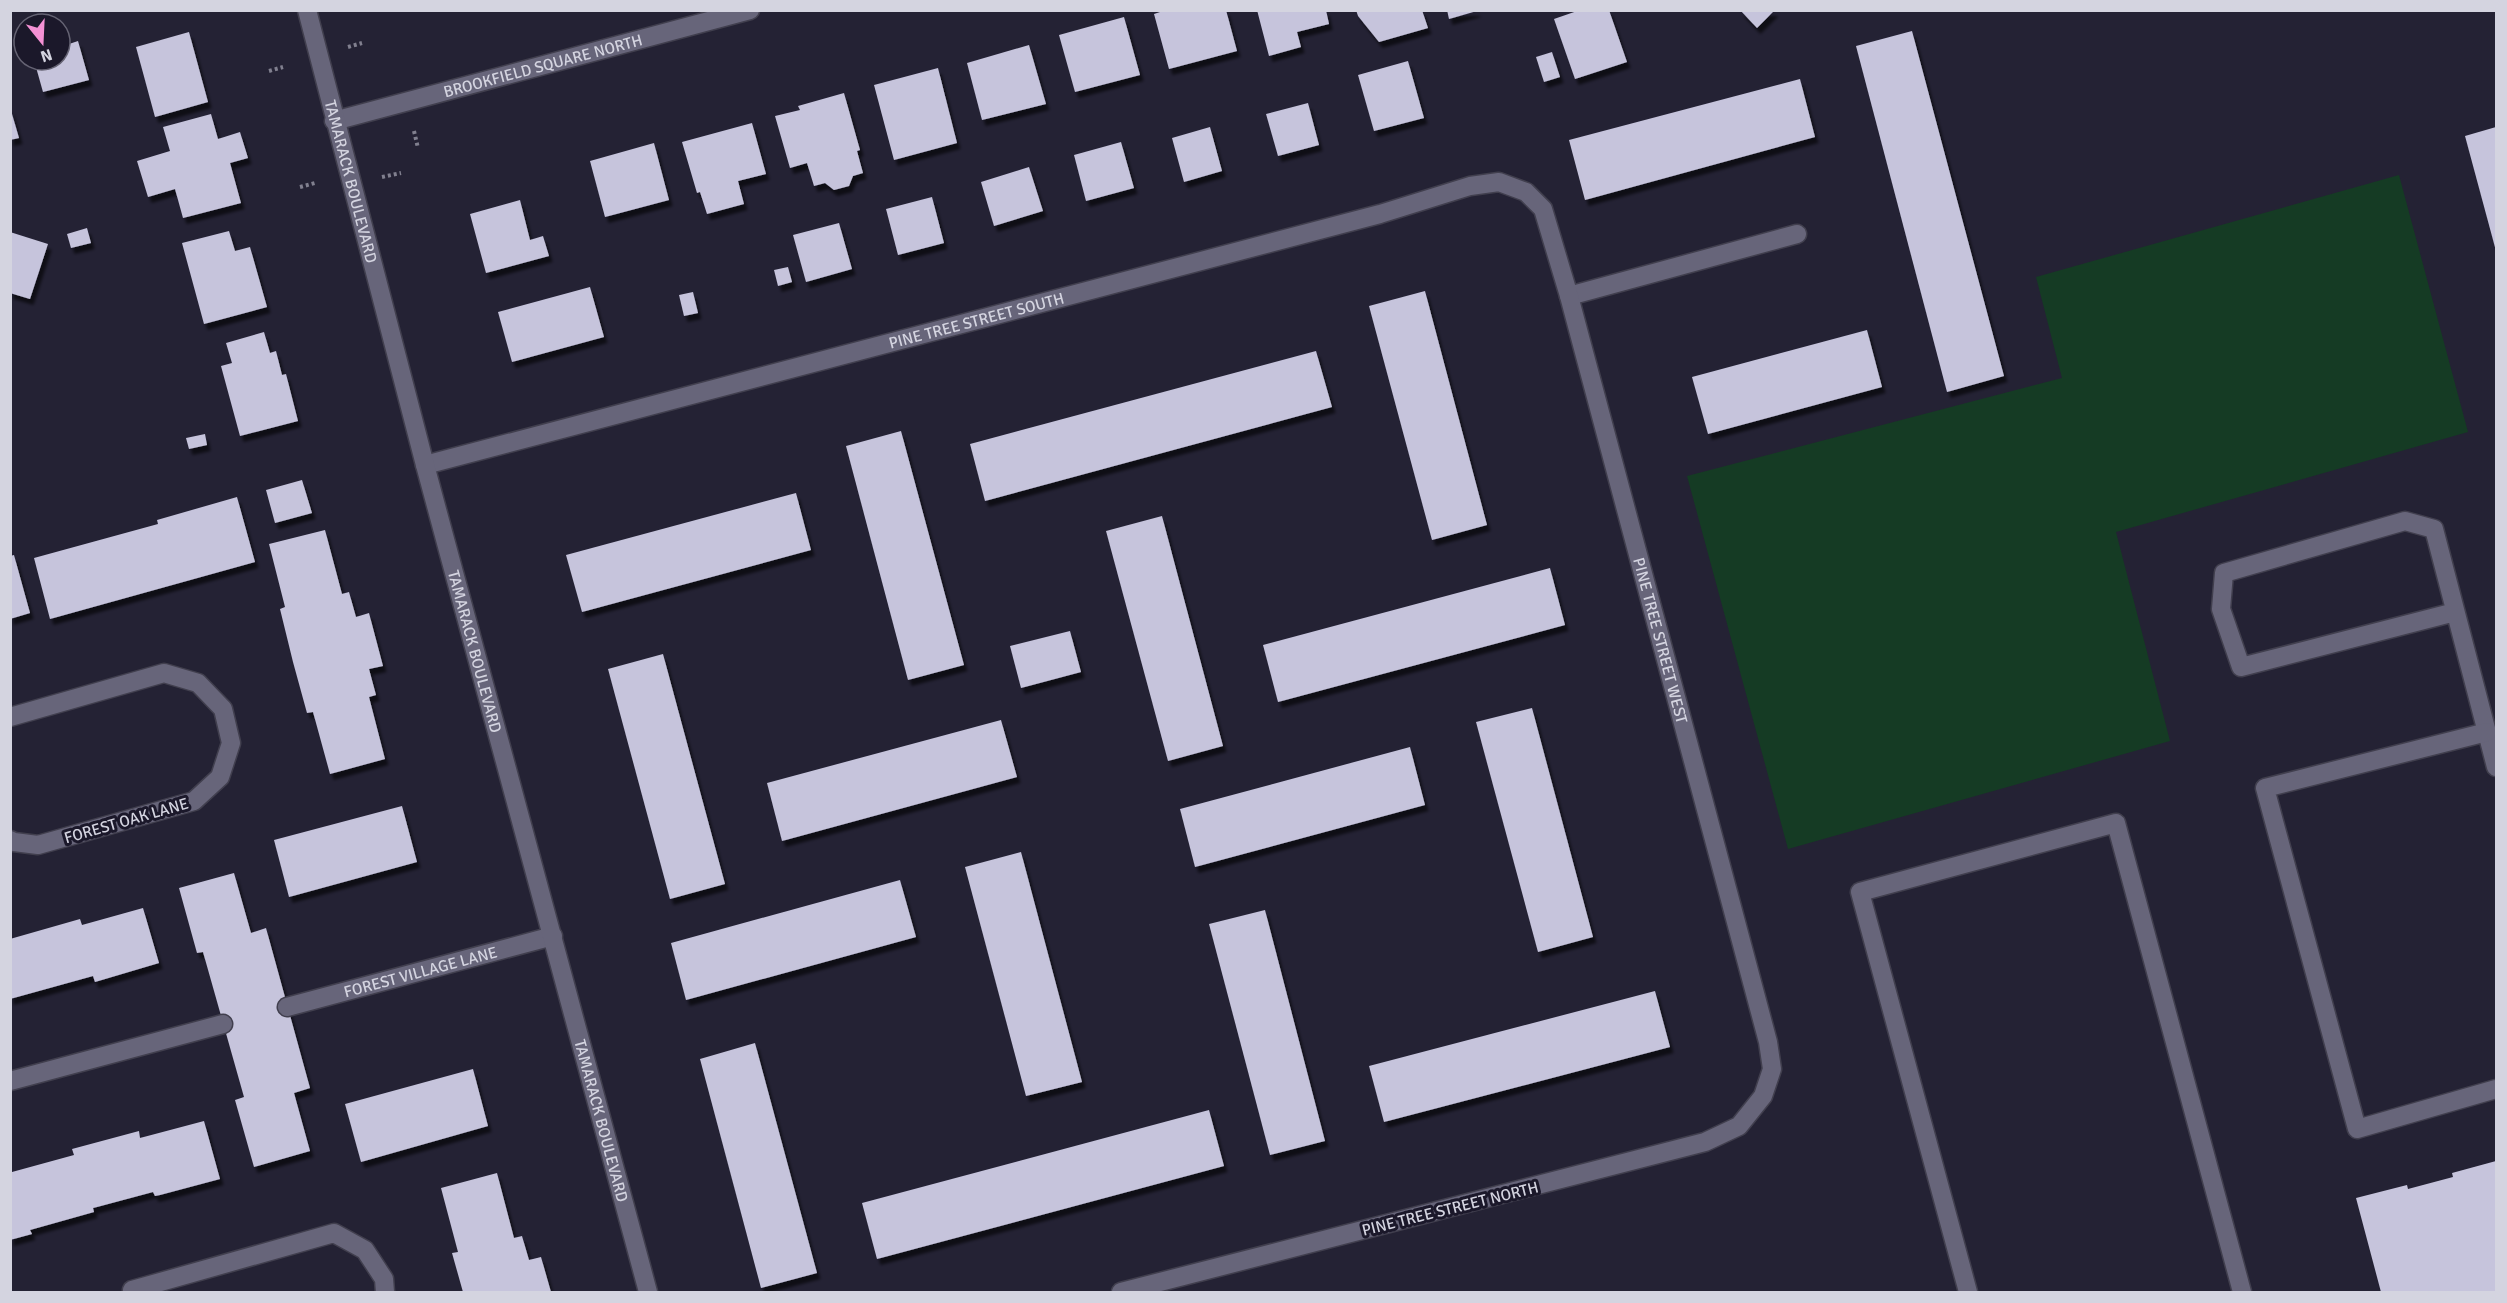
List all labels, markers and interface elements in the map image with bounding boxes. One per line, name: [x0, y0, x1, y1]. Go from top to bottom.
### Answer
north arrow: [12, 12, 72, 72]
street label: BROOKFIELD SQUARE NORTH: [441, 30, 645, 102]
text: N: [38, 44, 55, 67]
street label: TAMARACK BOULEVARD: [320, 98, 381, 265]
street label: PINE TREE STREET SOUTH: [887, 288, 1066, 354]
street label: PINE TREE STREET WEST: [1628, 555, 1692, 726]
street label: TAMARACK BOULEVARD: [443, 568, 506, 735]
street label: FOREST OAK LANE: [62, 794, 191, 848]
street label: FOREST VILLAGE LANE: [342, 942, 500, 1002]
street label: TAMARACK BOULEVARD: [569, 1037, 632, 1204]
street label: PINE TREE STREET NORTH: [1360, 1177, 1541, 1241]

